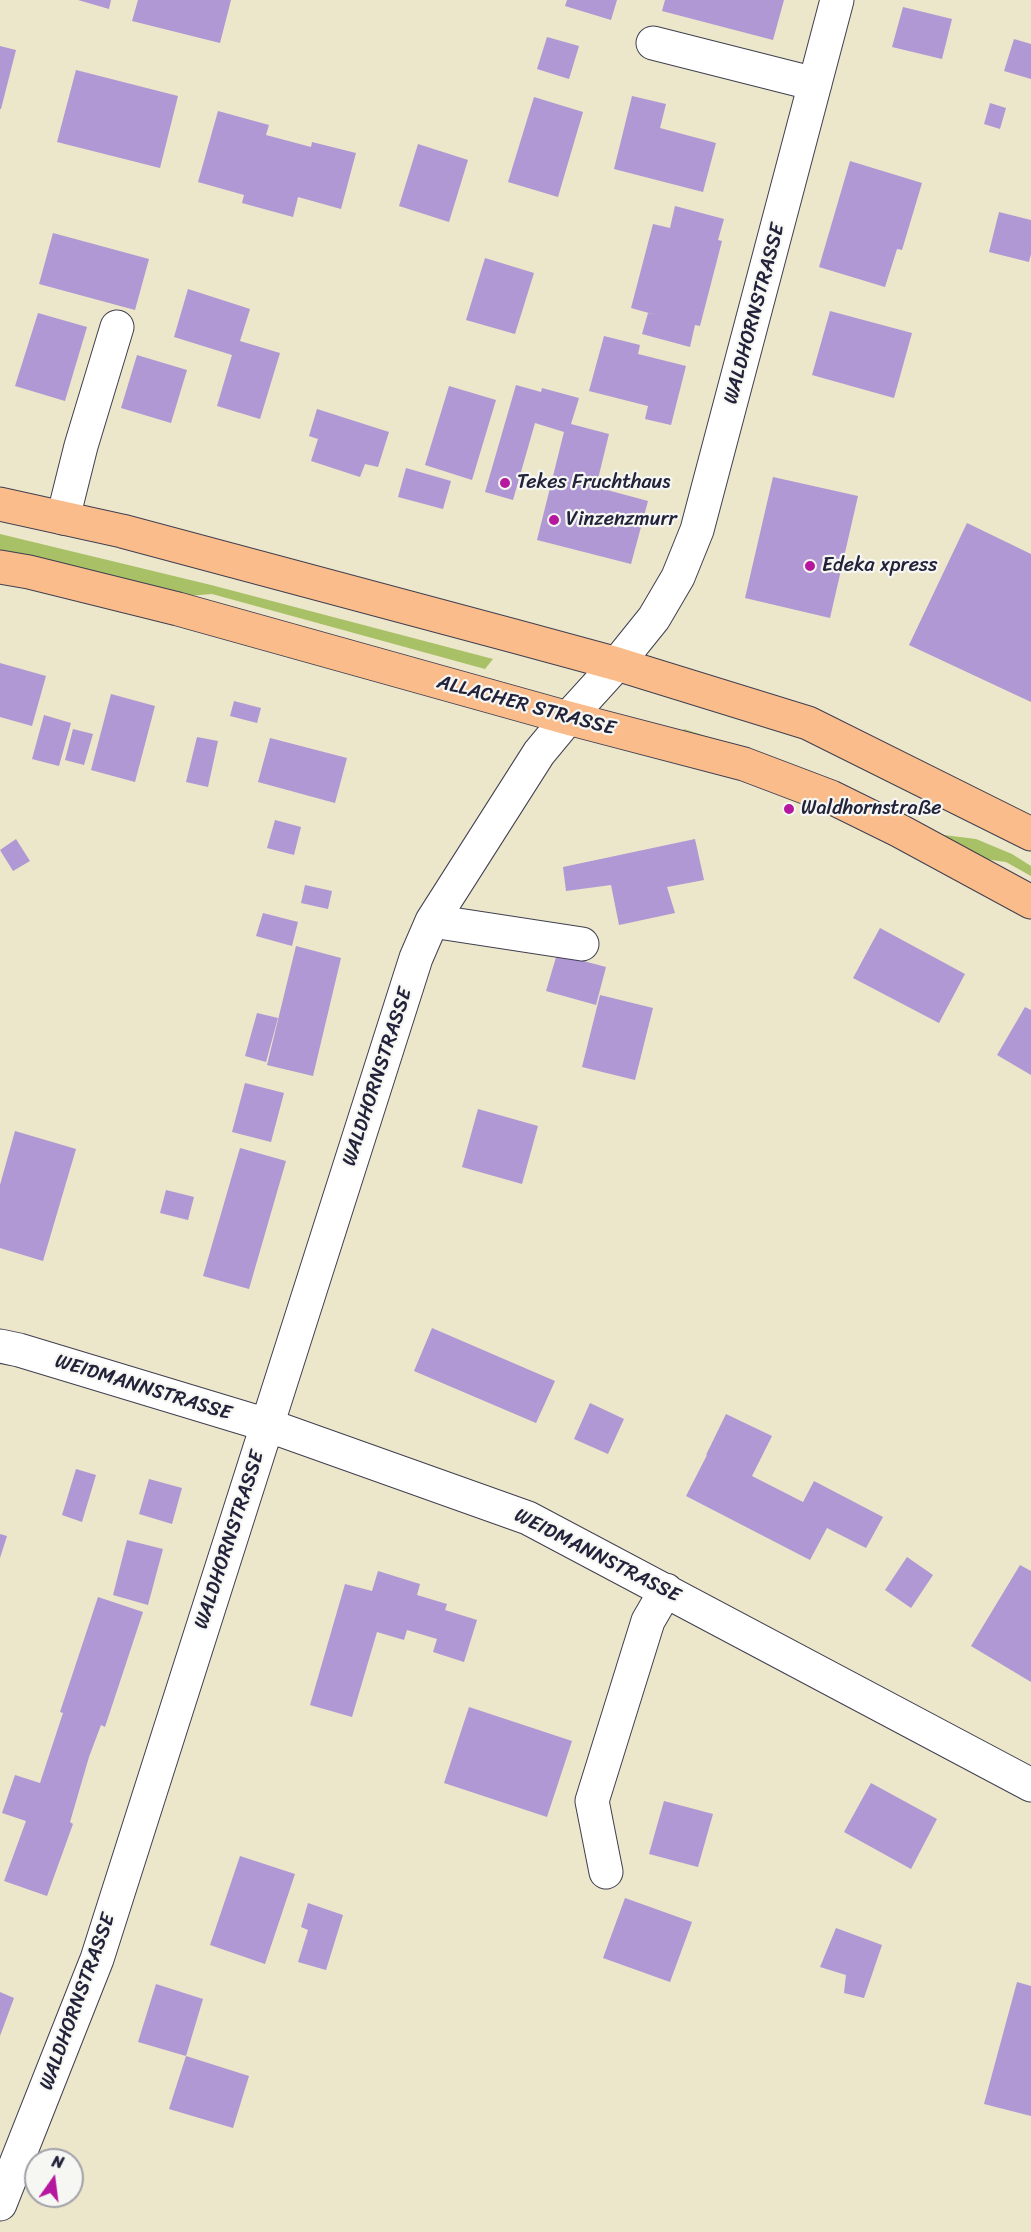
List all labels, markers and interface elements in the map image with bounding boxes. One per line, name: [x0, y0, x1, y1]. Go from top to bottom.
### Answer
street label: WALDHORNSTRASSE: [719, 221, 791, 407]
place label: Tekes Fruchthaus: [517, 471, 670, 495]
marker: Tekes Fruchthaus: [498, 476, 512, 490]
place label: Vinzenzmurr: [566, 508, 677, 532]
marker: Vinzenzmurr: [547, 513, 561, 527]
place label: Edeka xpress: [822, 554, 937, 578]
marker: Edeka xpress: [803, 559, 817, 573]
street label: ALLACHER STRASSE: [434, 671, 618, 741]
place label: Waldhornstraße: [801, 797, 942, 821]
marker: Waldhornstraße: [782, 802, 796, 816]
street label: WALDHORNSTRASSE: [338, 985, 418, 1169]
street label: WEIDMANNSTRASSE: [52, 1350, 234, 1426]
street label: WALDHORNSTRASSE: [190, 1448, 270, 1632]
street label: WEIDMANNSTRASSE: [510, 1504, 684, 1608]
street label: WALDHORNSTRASSE: [35, 1911, 121, 2093]
text: N: [49, 2147, 67, 2177]
north arrow: [24, 2148, 84, 2208]

